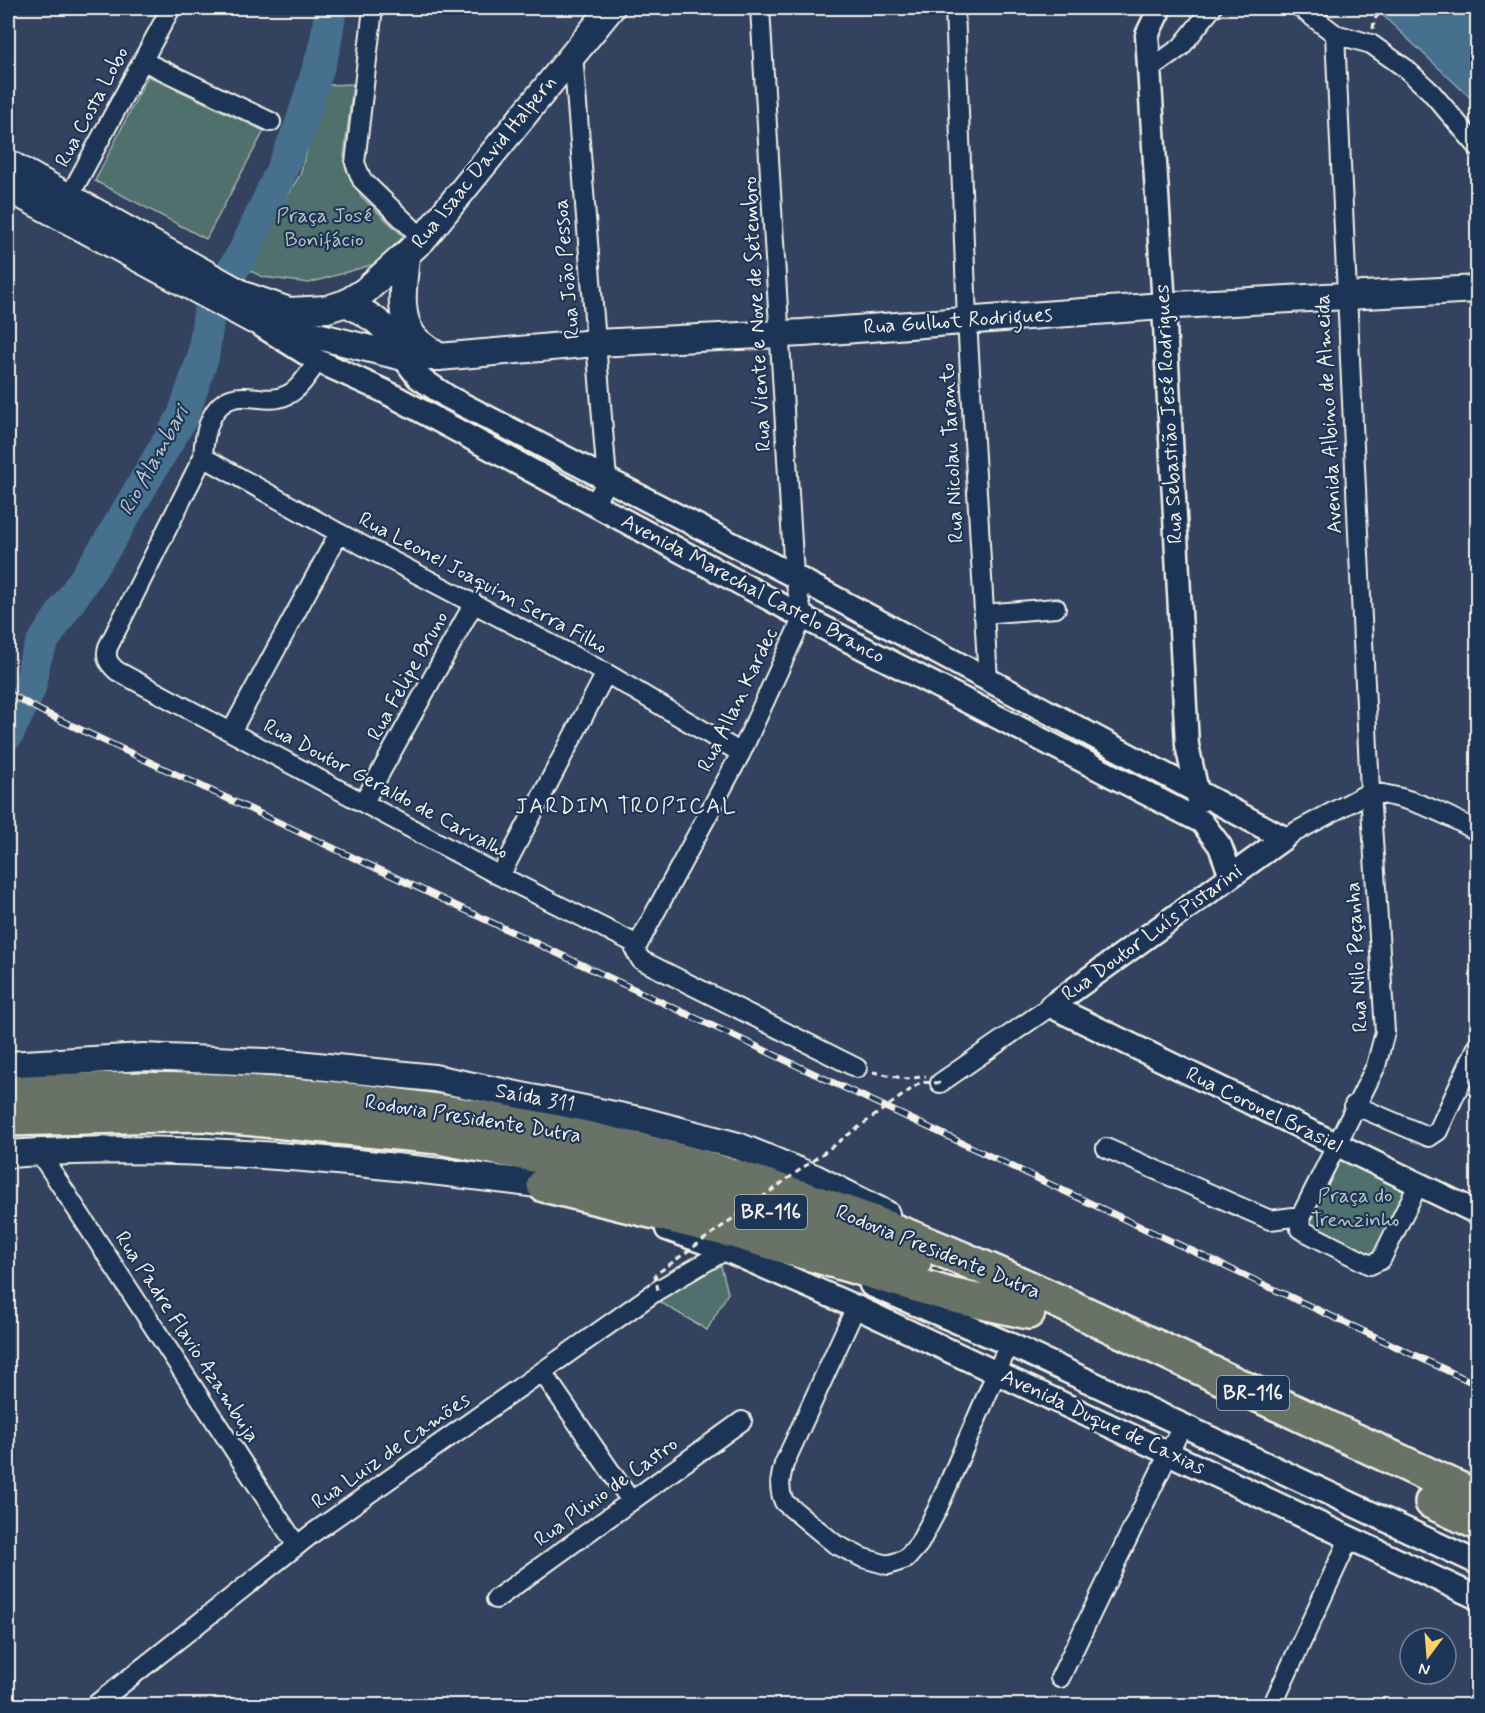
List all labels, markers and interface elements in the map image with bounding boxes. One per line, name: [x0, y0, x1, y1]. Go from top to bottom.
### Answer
street label: Rua Costa Lobo: [48, 42, 136, 172]
street label: Rua Isaac David Halpern: [405, 69, 563, 255]
street label: Rua Viente e Nove de Setembro: [736, 176, 778, 452]
street label: Rua João Pessoa: [547, 198, 587, 340]
park label: Praça José Bonifácio: [276, 202, 372, 254]
street label: Rua Sebastião Jesé Rodrigues: [1148, 283, 1190, 545]
street label: Avenida Albino de Almeida: [1309, 293, 1349, 535]
street label: Rua Gulhot Rodrigues: [863, 300, 1054, 344]
street label: Rua Nicolau Taranto: [933, 362, 971, 544]
water label: Rio Alambari: [112, 399, 197, 521]
street label: Rua Leonel Joaquim Serra Filho: [354, 505, 612, 661]
street label: Avenida Marechal Castelo Branco: [616, 507, 890, 671]
street label: Rua Felipe Bruno: [361, 606, 455, 746]
street label: Rua Allan Kardec: [691, 623, 785, 777]
street label: Rua Doutor Geraldo de Carvalho: [258, 712, 514, 866]
district label: JARDIM TROPICAL: [515, 793, 737, 821]
street label: Rua Doutor Luís Pistarini: [1056, 858, 1248, 1008]
street label: Rua Nilo Peçanha: [1339, 881, 1375, 1033]
street label: Rua Coronel Brasiel: [1181, 1060, 1347, 1160]
street label: Saída 311: [493, 1077, 577, 1119]
street label: Rodovia Presidente Dutra: [363, 1088, 583, 1150]
park label: Praça do Trenzinho: [1310, 1182, 1400, 1234]
road number: BR-116: [735, 1195, 807, 1229]
street label: Rodovia Presidente Dutra: [831, 1198, 1045, 1306]
street label: Rua Padre Flavio Azambuja: [108, 1226, 266, 1448]
street label: Avenida Duque de Caxias: [996, 1362, 1210, 1482]
road number: BR-116: [1217, 1376, 1289, 1410]
street label: Rua Luiz de Camões: [306, 1386, 476, 1516]
street label: Rua Plinio de Castro: [528, 1430, 684, 1554]
north arrow: [1398, 1626, 1458, 1686]
text: N: [1416, 1657, 1432, 1681]

